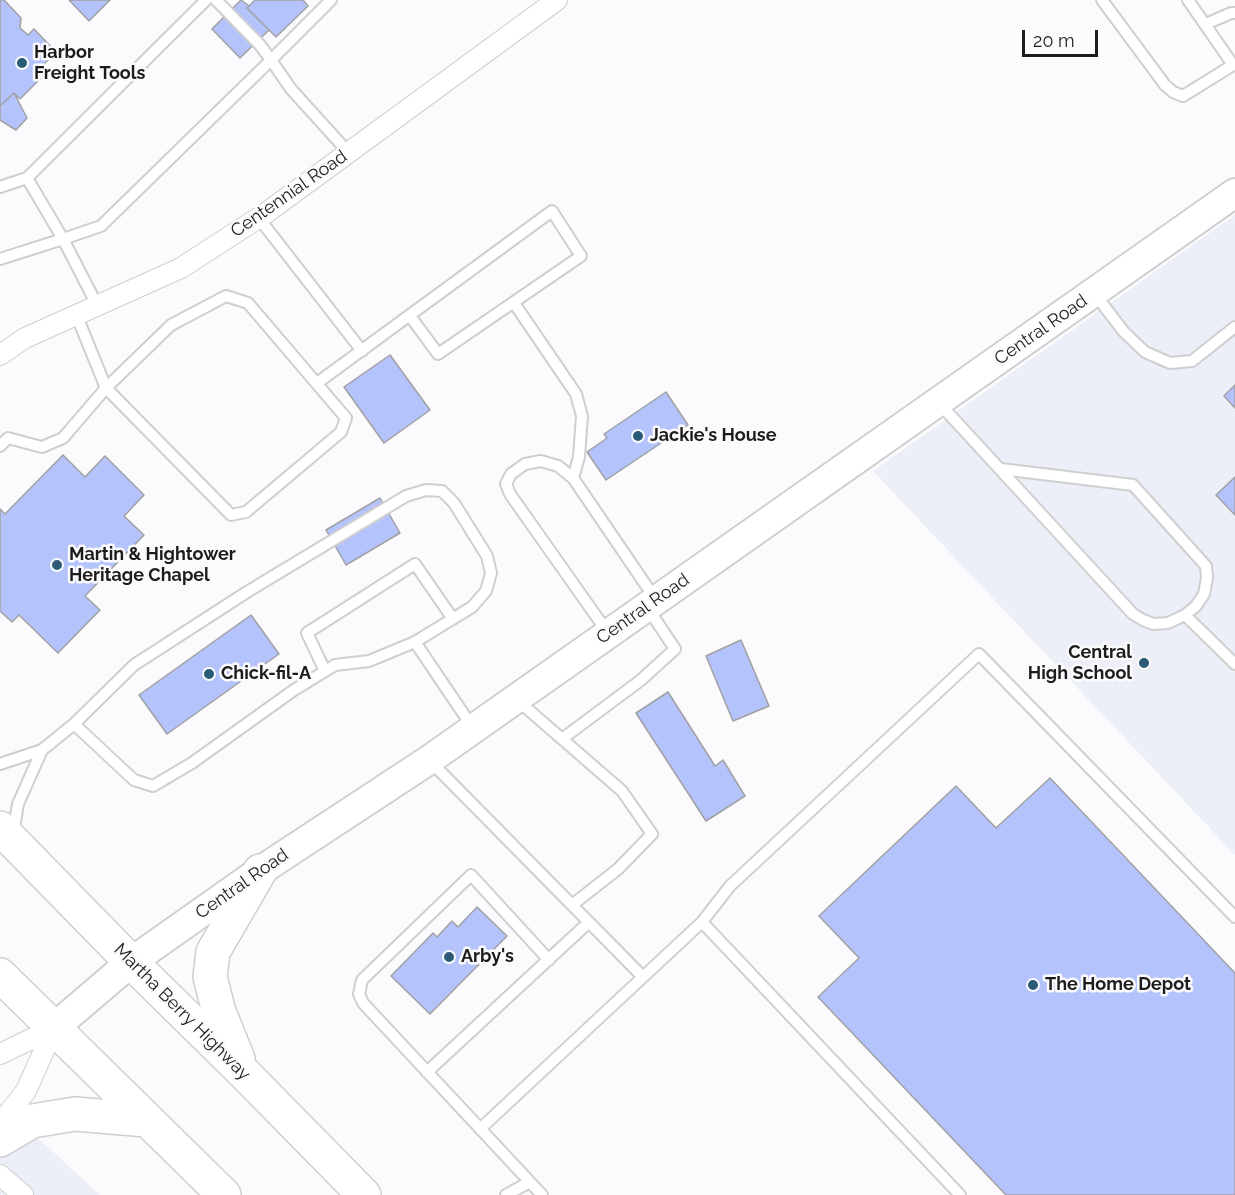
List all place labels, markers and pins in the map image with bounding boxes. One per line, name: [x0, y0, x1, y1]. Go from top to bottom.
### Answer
place label: Harbor Freight Tools: [34, 42, 145, 84]
marker: Harbor Freight Tools: [15, 56, 29, 70]
place label: Jackie's House: [650, 425, 777, 447]
marker: Jackie's House: [631, 429, 645, 443]
place label: Martin & Hightower Heritage Chapel: [69, 544, 236, 586]
marker: Martin & Hightower Heritage Chapel: [50, 558, 64, 572]
place label: Central High School: [1028, 642, 1132, 684]
marker: Central High School: [1137, 656, 1151, 670]
place label: Chick-fil-A: [221, 663, 311, 685]
marker: Chick-fil-A: [202, 667, 216, 681]
place label: Arby's: [461, 946, 514, 968]
marker: Arby's: [442, 950, 456, 964]
place label: The Home Depot: [1045, 974, 1191, 996]
marker: The Home Depot: [1026, 978, 1040, 992]

